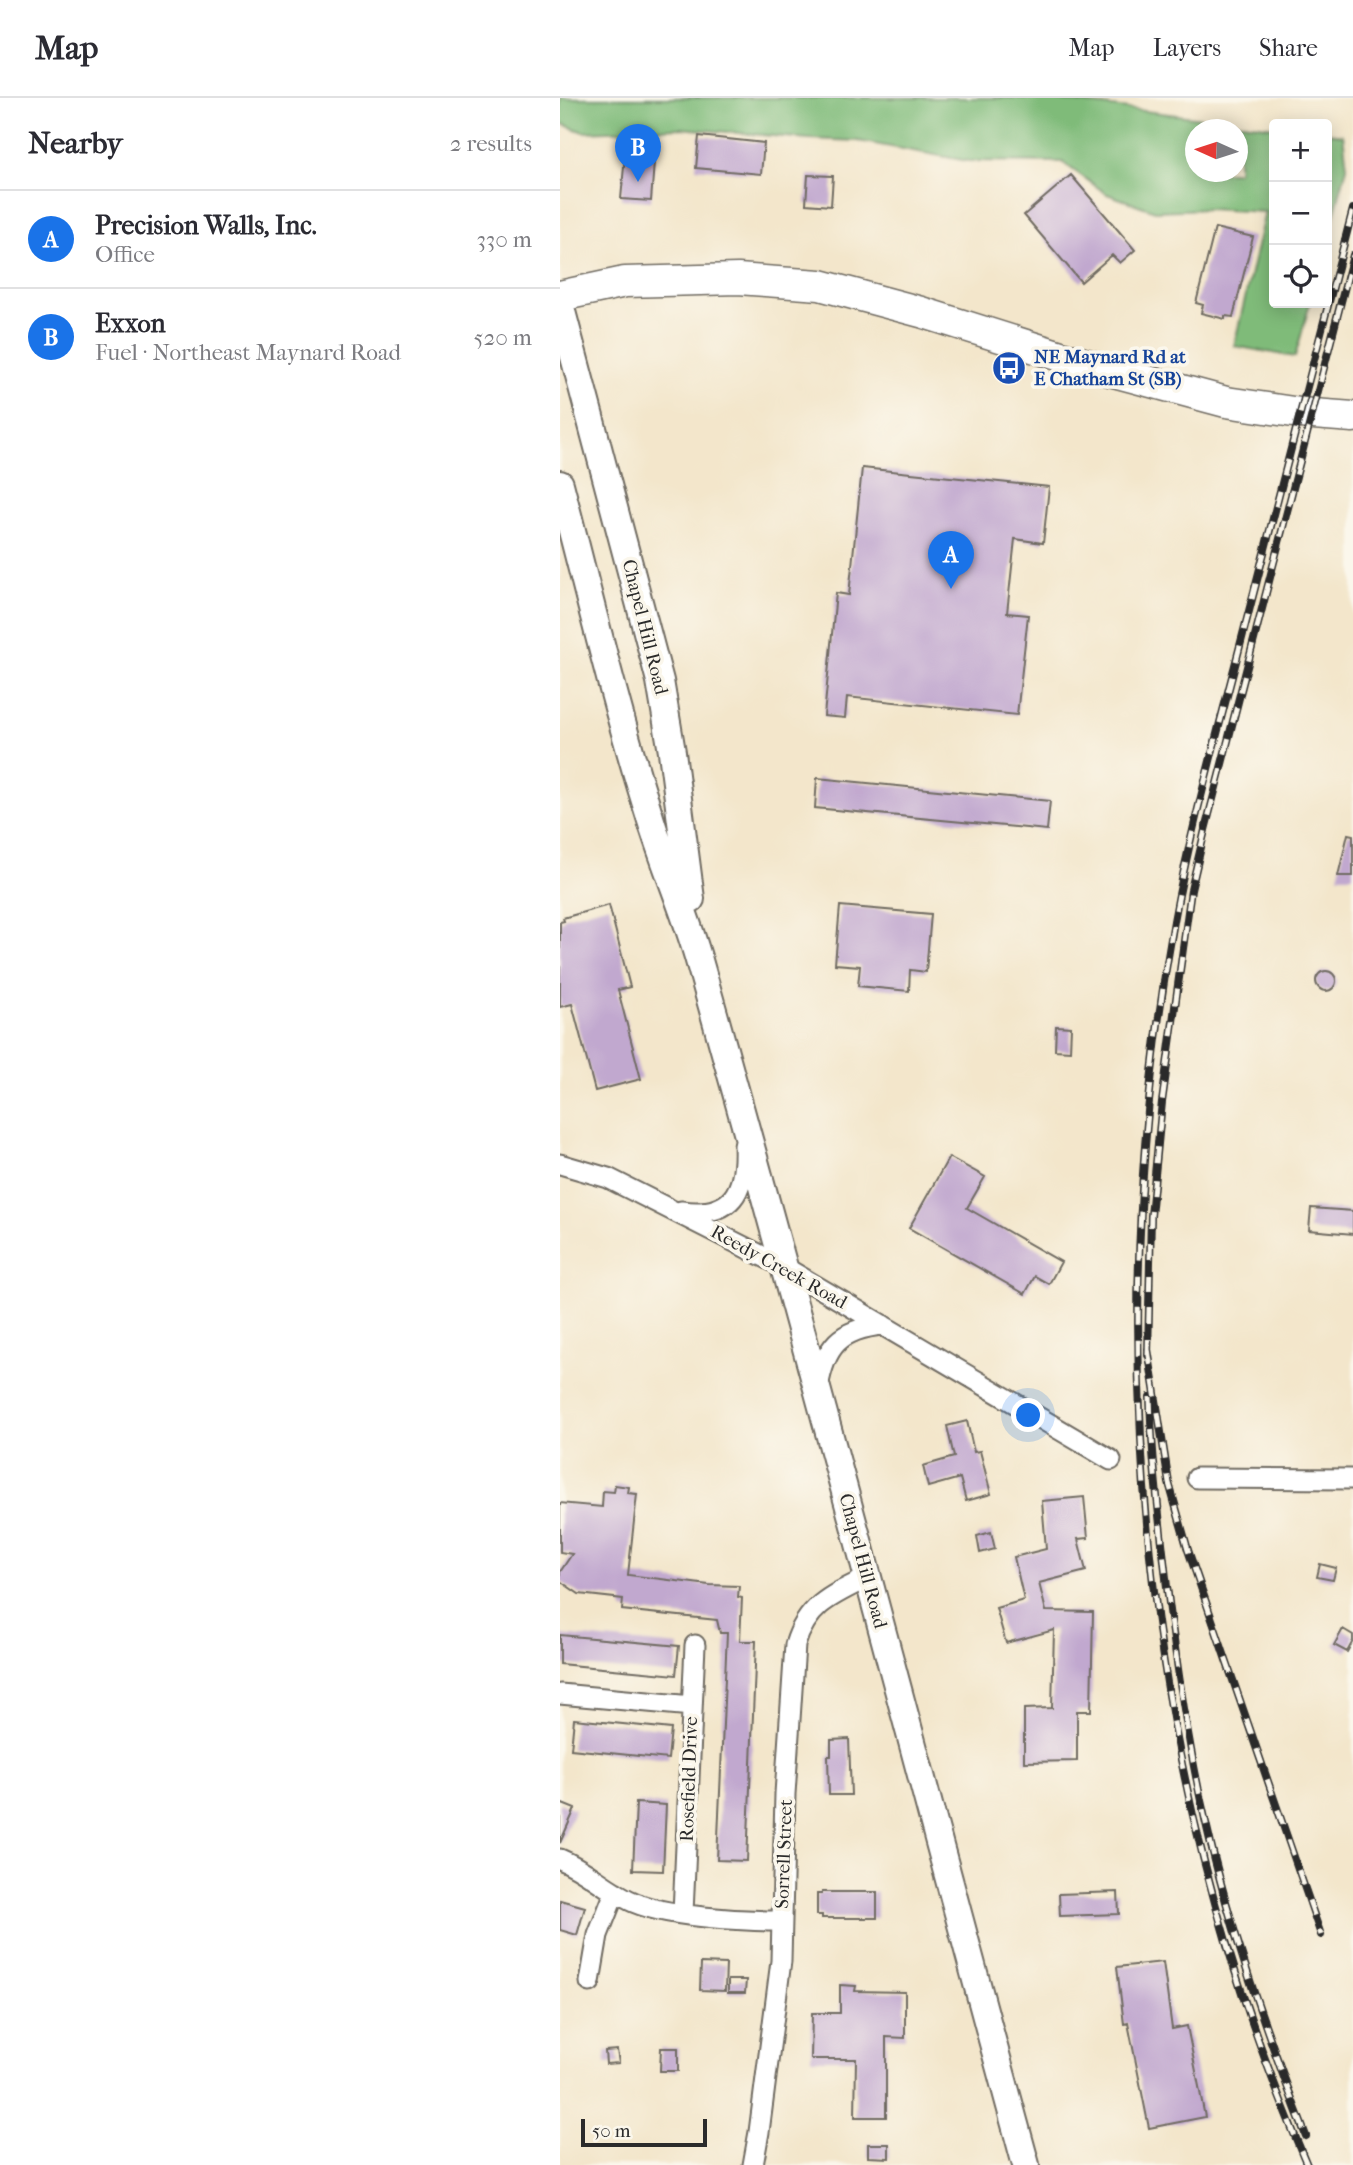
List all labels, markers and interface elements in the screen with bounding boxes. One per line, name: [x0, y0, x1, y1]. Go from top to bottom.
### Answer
text: Map: [35, 29, 98, 68]
text: Map: [1069, 34, 1115, 62]
text: Layers: [1153, 34, 1221, 62]
text: Share: [1259, 34, 1318, 62]
north arrow: [1185, 119, 1248, 182]
map controls: [1269, 119, 1332, 308]
button: +: [1269, 119, 1332, 182]
pin: B: [615, 124, 661, 182]
text: Nearby: [28, 126, 123, 161]
text: 2 results: [450, 130, 532, 157]
button: −: [1269, 182, 1332, 245]
text: Precision Walls, Inc.: [95, 210, 317, 241]
text: A: [44, 226, 58, 253]
text: 330 m: [476, 226, 532, 253]
text: Office: [95, 241, 155, 268]
button: locate: [1269, 245, 1332, 308]
text: Exxon: [95, 308, 166, 339]
text: B: [44, 324, 58, 351]
text: 520 m: [473, 324, 532, 351]
text: Fuel · Northeast Maynard Road: [95, 339, 401, 366]
place label: NE Maynard Rd at E Chatham St (SB): [1034, 346, 1186, 390]
bus stop icon: NE Maynard Rd at E Chatham St (SB): [990, 349, 1028, 387]
pin: A: [928, 531, 974, 589]
street label: Chapel Hill Road: [618, 557, 673, 698]
street label: Reedy Creek Road: [707, 1220, 851, 1314]
your location: [1011, 1398, 1045, 1432]
street label: Chapel Hill Road: [834, 1491, 892, 1631]
street label: Rosefield Drive: [676, 1716, 702, 1842]
street label: Sorrell Street: [771, 1799, 797, 1909]
scale bar: [581, 2116, 707, 2148]
text: 50 m: [592, 2120, 631, 2142]

